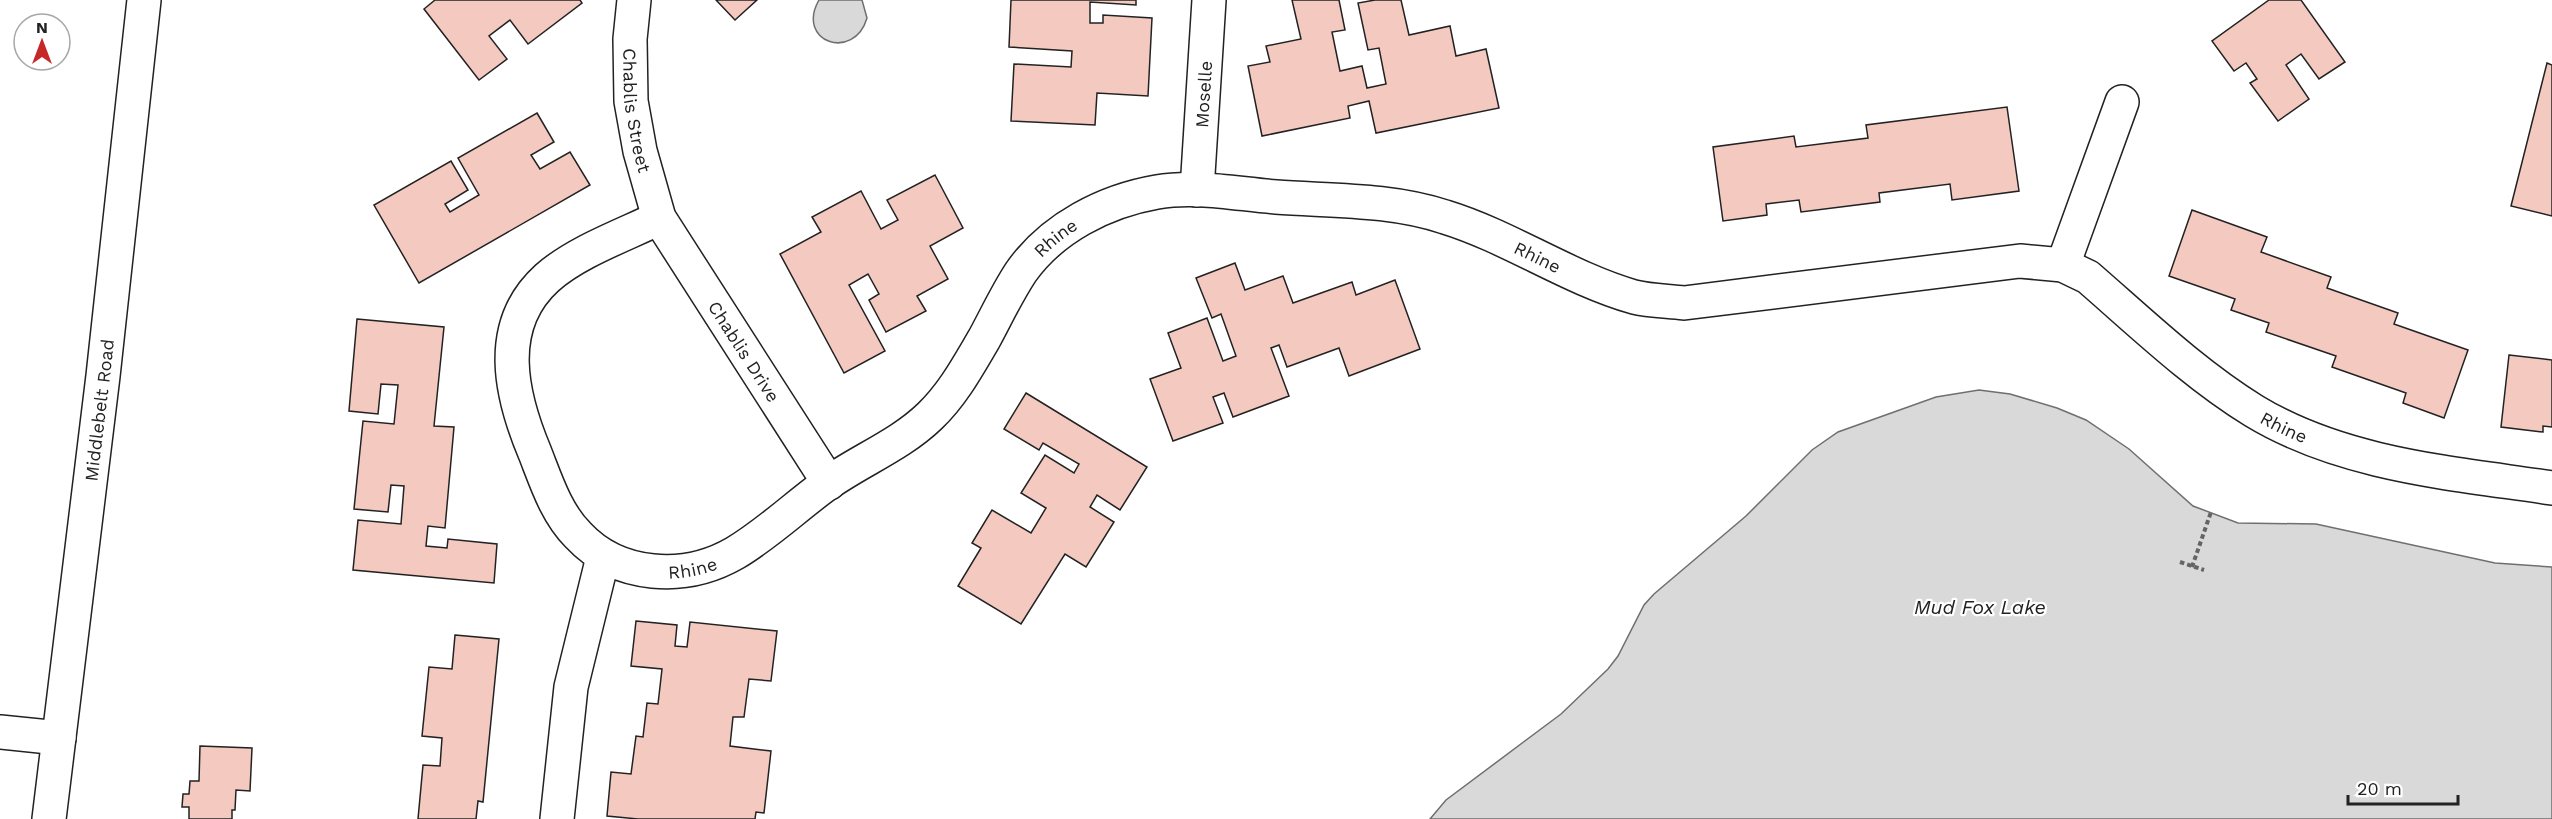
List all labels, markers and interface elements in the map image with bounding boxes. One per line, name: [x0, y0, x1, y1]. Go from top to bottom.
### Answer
north arrow: [12, 12, 72, 72]
text: N: [36, 18, 48, 37]
street label: Chablis Street: [620, 48, 656, 175]
street label: Moselle: [1190, 60, 1216, 128]
street label: Rhine: [1029, 214, 1081, 261]
street label: Rhine: [1511, 236, 1565, 277]
street label: Chablis Drive: [704, 297, 785, 406]
street label: Middlebelt Road: [80, 338, 117, 482]
street label: Rhine: [2257, 407, 2311, 447]
street label: Rhine: [667, 552, 720, 582]
water label: Mud Fox Lake: [1914, 595, 2046, 619]
scale bar: [2348, 768, 2458, 806]
text: 20 m: [2357, 778, 2402, 799]

